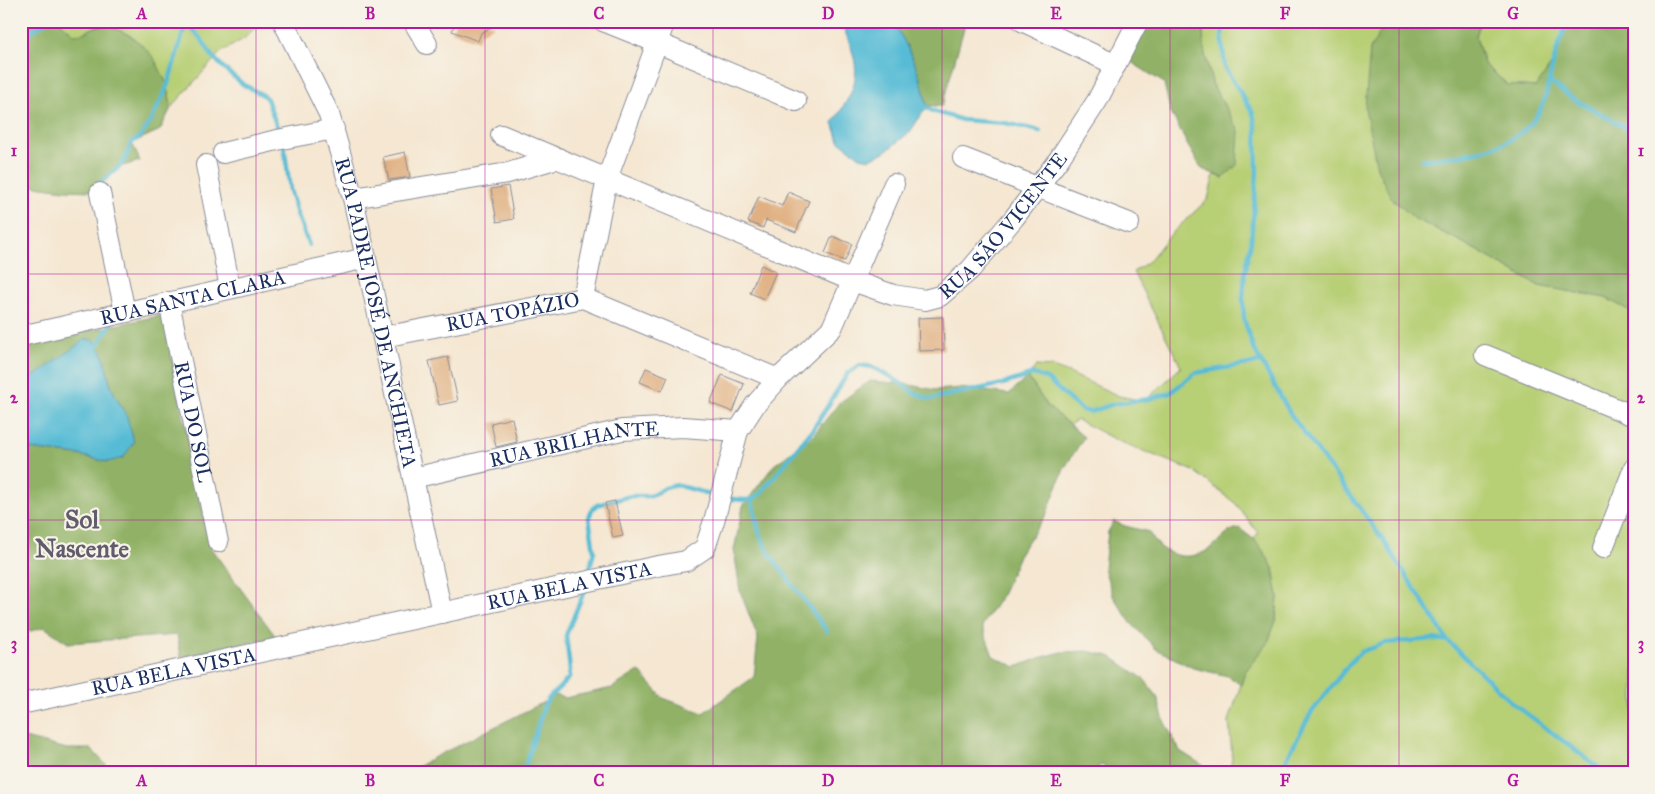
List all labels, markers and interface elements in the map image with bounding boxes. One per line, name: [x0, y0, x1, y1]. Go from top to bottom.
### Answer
text: A: [136, 4, 148, 23]
text: B: [365, 4, 375, 23]
text: C: [594, 4, 605, 23]
text: D: [822, 4, 835, 23]
text: E: [1050, 4, 1062, 23]
text: F: [1280, 4, 1291, 23]
text: G: [1507, 4, 1519, 23]
text: 1: [11, 141, 18, 160]
text: 1: [1638, 141, 1645, 160]
street label: RUA SÃO VICENTE: [934, 147, 1072, 304]
street label: RUA PADRE JOSÉ DE ANCHIETA: [330, 155, 423, 470]
street label: RUA SANTA CLARA: [98, 264, 288, 330]
street label: RUA TOPÁZIO: [444, 287, 581, 336]
street label: RUA DO SOL: [169, 359, 218, 484]
text: 2: [10, 388, 19, 407]
text: 2: [1637, 388, 1646, 407]
street label: RUA BRILHANTE: [487, 416, 659, 472]
district label: Sol Nascente: [35, 504, 130, 564]
street label: RUA BELA VISTA: [485, 556, 654, 615]
text: 3: [11, 634, 17, 654]
text: 3: [1638, 634, 1644, 654]
street label: RUA BELA VISTA: [89, 641, 258, 700]
text: A: [136, 771, 148, 790]
text: B: [365, 771, 375, 790]
text: C: [594, 771, 605, 790]
text: D: [822, 771, 835, 790]
text: E: [1050, 771, 1062, 790]
text: F: [1280, 771, 1291, 790]
text: G: [1507, 771, 1519, 790]

